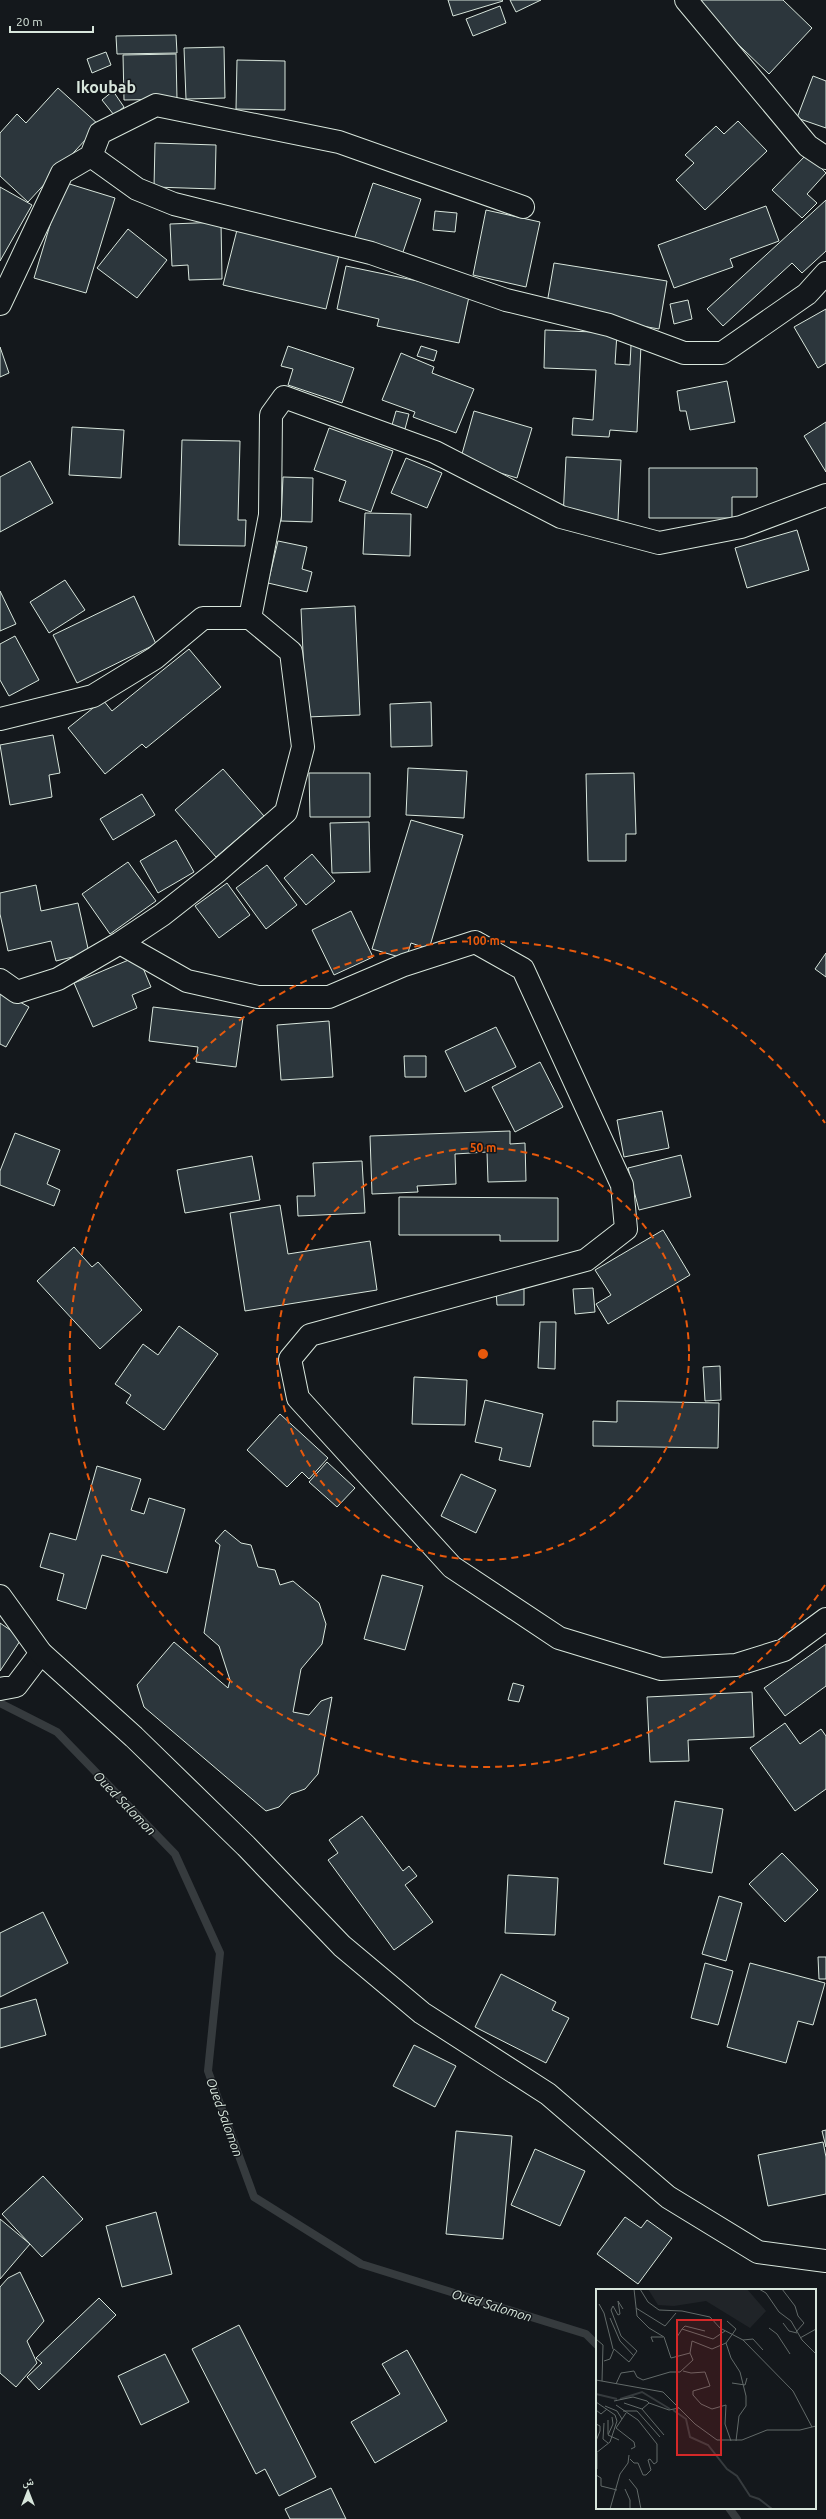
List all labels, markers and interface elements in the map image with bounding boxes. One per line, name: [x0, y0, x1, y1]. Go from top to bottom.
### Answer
scale bar: [10, 8, 93, 34]
text: 20 m: [16, 15, 43, 28]
district label: Ikoubab: [76, 78, 136, 96]
text: 100 m: [466, 934, 500, 947]
text: 50 m: [470, 1141, 496, 1154]
centre of rings: [476, 1347, 490, 1361]
water label: Oued Salomon: [91, 1768, 159, 1838]
water label: Oued Salomon: [204, 2076, 246, 2158]
water label: Oued Salomon: [450, 2286, 534, 2324]
inset map: [596, 2289, 816, 2509]
north arrow: [8, 2471, 48, 2511]
text: ش: [22, 2475, 34, 2489]

